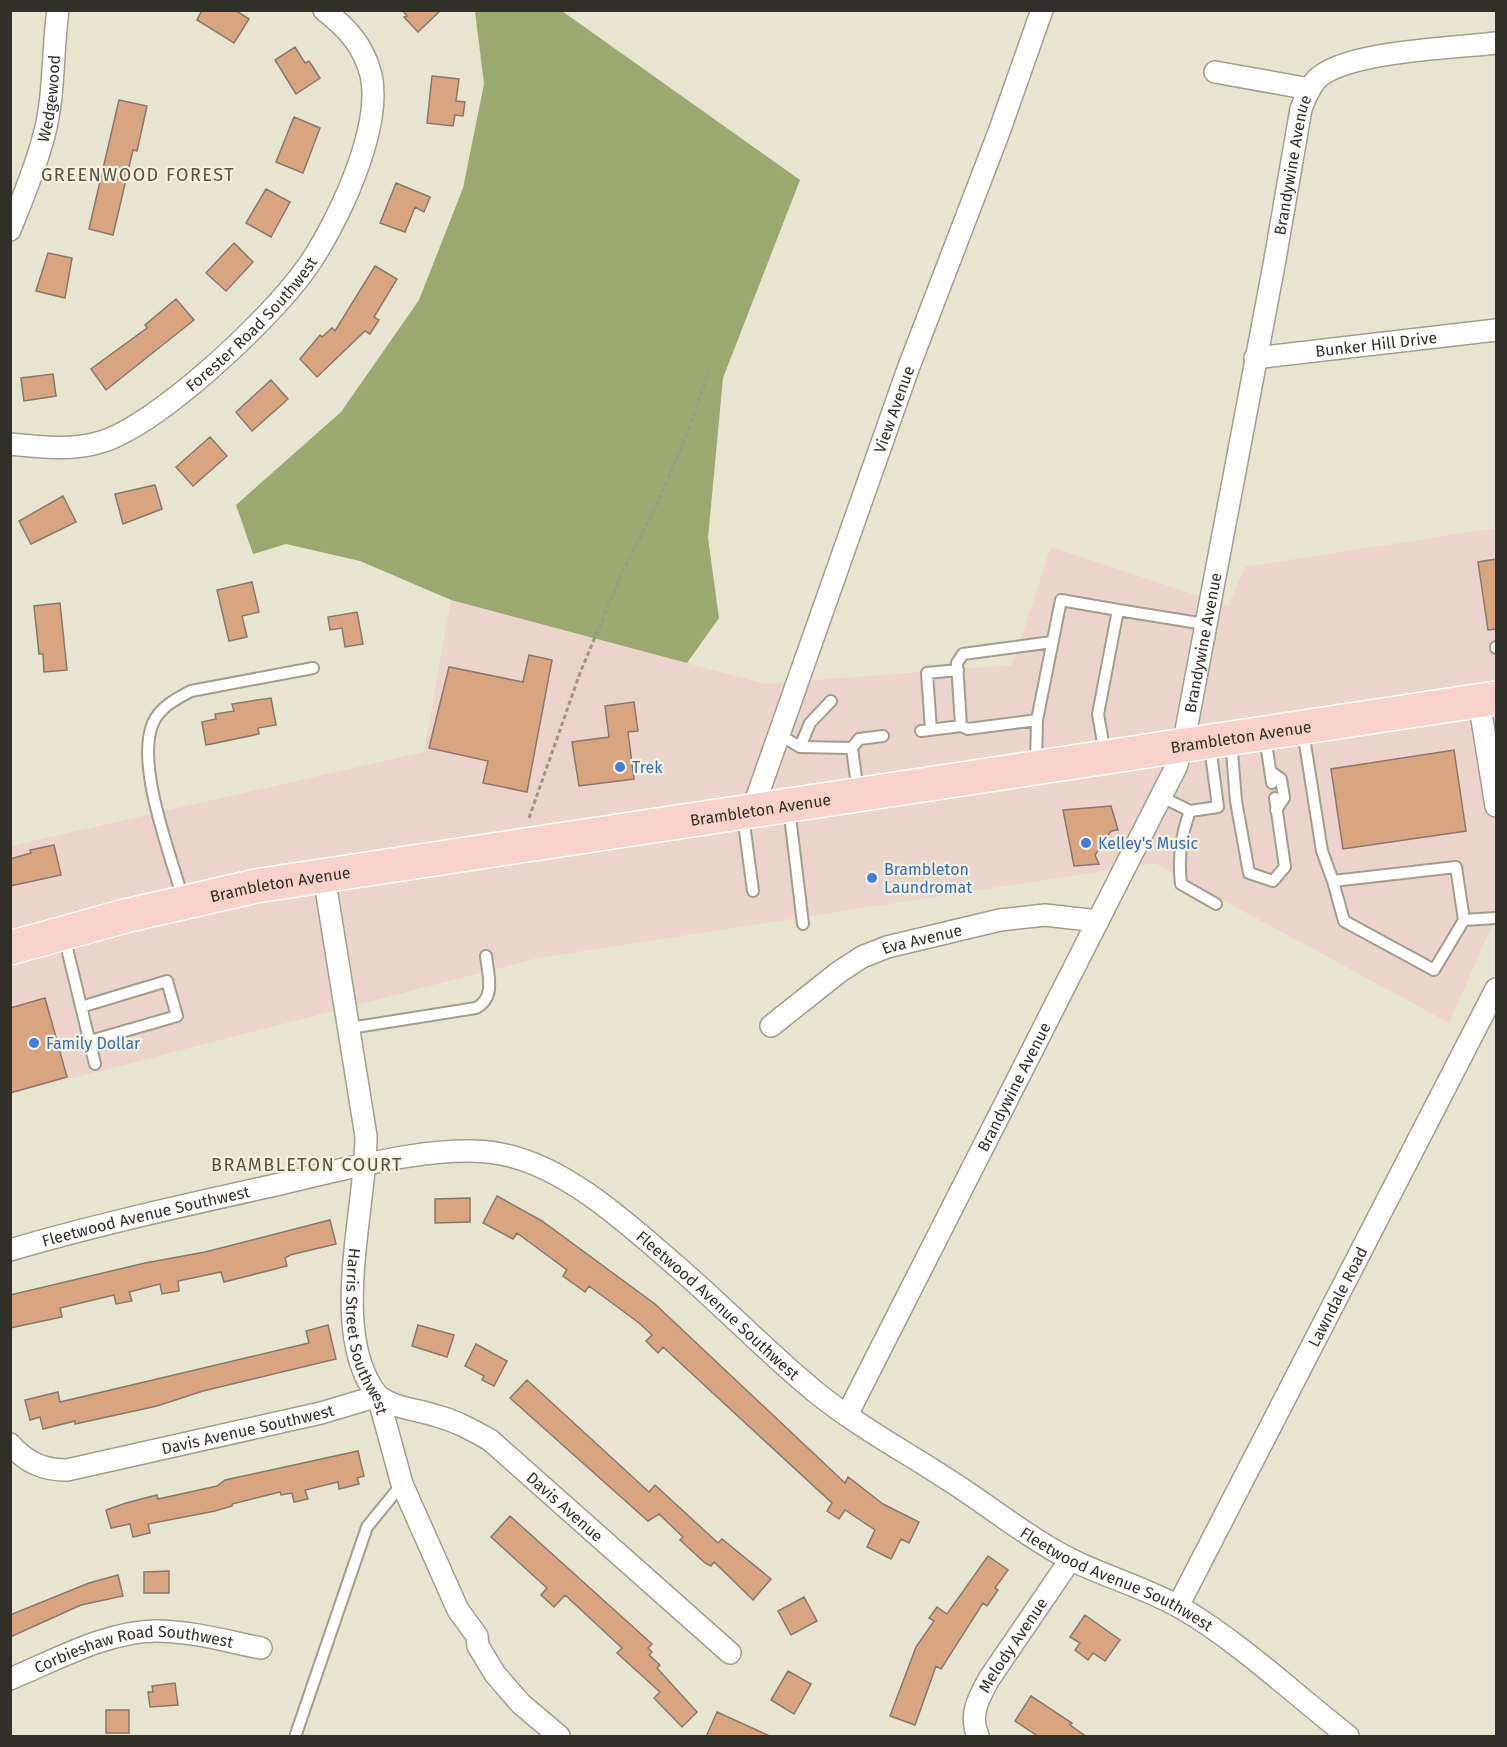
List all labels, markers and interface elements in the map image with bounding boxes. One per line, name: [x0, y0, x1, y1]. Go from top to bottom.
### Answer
street label: Wedgewood: [34, 54, 64, 144]
street label: Brandywine Avenue: [1270, 92, 1316, 237]
district label: GREENWOOD FOREST: [41, 164, 235, 186]
street label: Forester Road Southwest: [182, 253, 321, 395]
street label: Bunker Hill Drive: [1314, 328, 1438, 361]
street label: View Avenue: [870, 363, 918, 456]
street label: Brandywine Avenue: [1180, 571, 1226, 715]
street label: Brambleton Avenue: [1169, 717, 1313, 757]
place label: Trek: [632, 758, 663, 777]
marker: Trek: [613, 760, 627, 774]
street label: Brambleton Avenue: [689, 790, 832, 830]
place label: Kelley's Music: [1098, 834, 1199, 853]
marker: Kelley's Music: [1079, 836, 1093, 850]
place label: Brambleton Laundromat: [884, 860, 972, 897]
street label: Brambleton Avenue: [208, 863, 352, 906]
marker: Brambleton Laundromat: [865, 871, 879, 885]
street label: Eva Avenue: [879, 920, 964, 958]
street label: Brandywine Avenue: [973, 1019, 1055, 1155]
place label: Family Dollar: [46, 1034, 141, 1053]
marker: Family Dollar: [27, 1036, 41, 1050]
district label: BRAMBLETON COURT: [211, 1154, 403, 1176]
street label: Fleetwood Avenue Southwest: [40, 1182, 252, 1251]
street label: Fleetwood Avenue Southwest: [633, 1227, 803, 1384]
street label: Lawndale Road: [1304, 1244, 1372, 1350]
street label: Harris Street Southwest: [342, 1247, 392, 1417]
street label: Davis Avenue Southwest: [160, 1401, 336, 1459]
street label: Davis Avenue: [523, 1468, 607, 1546]
street label: Fleetwood Avenue Southwest: [1017, 1523, 1217, 1636]
street label: Melody Avenue: [975, 1594, 1052, 1696]
street label: Corbieshaw Road Southwest: [31, 1622, 235, 1677]

